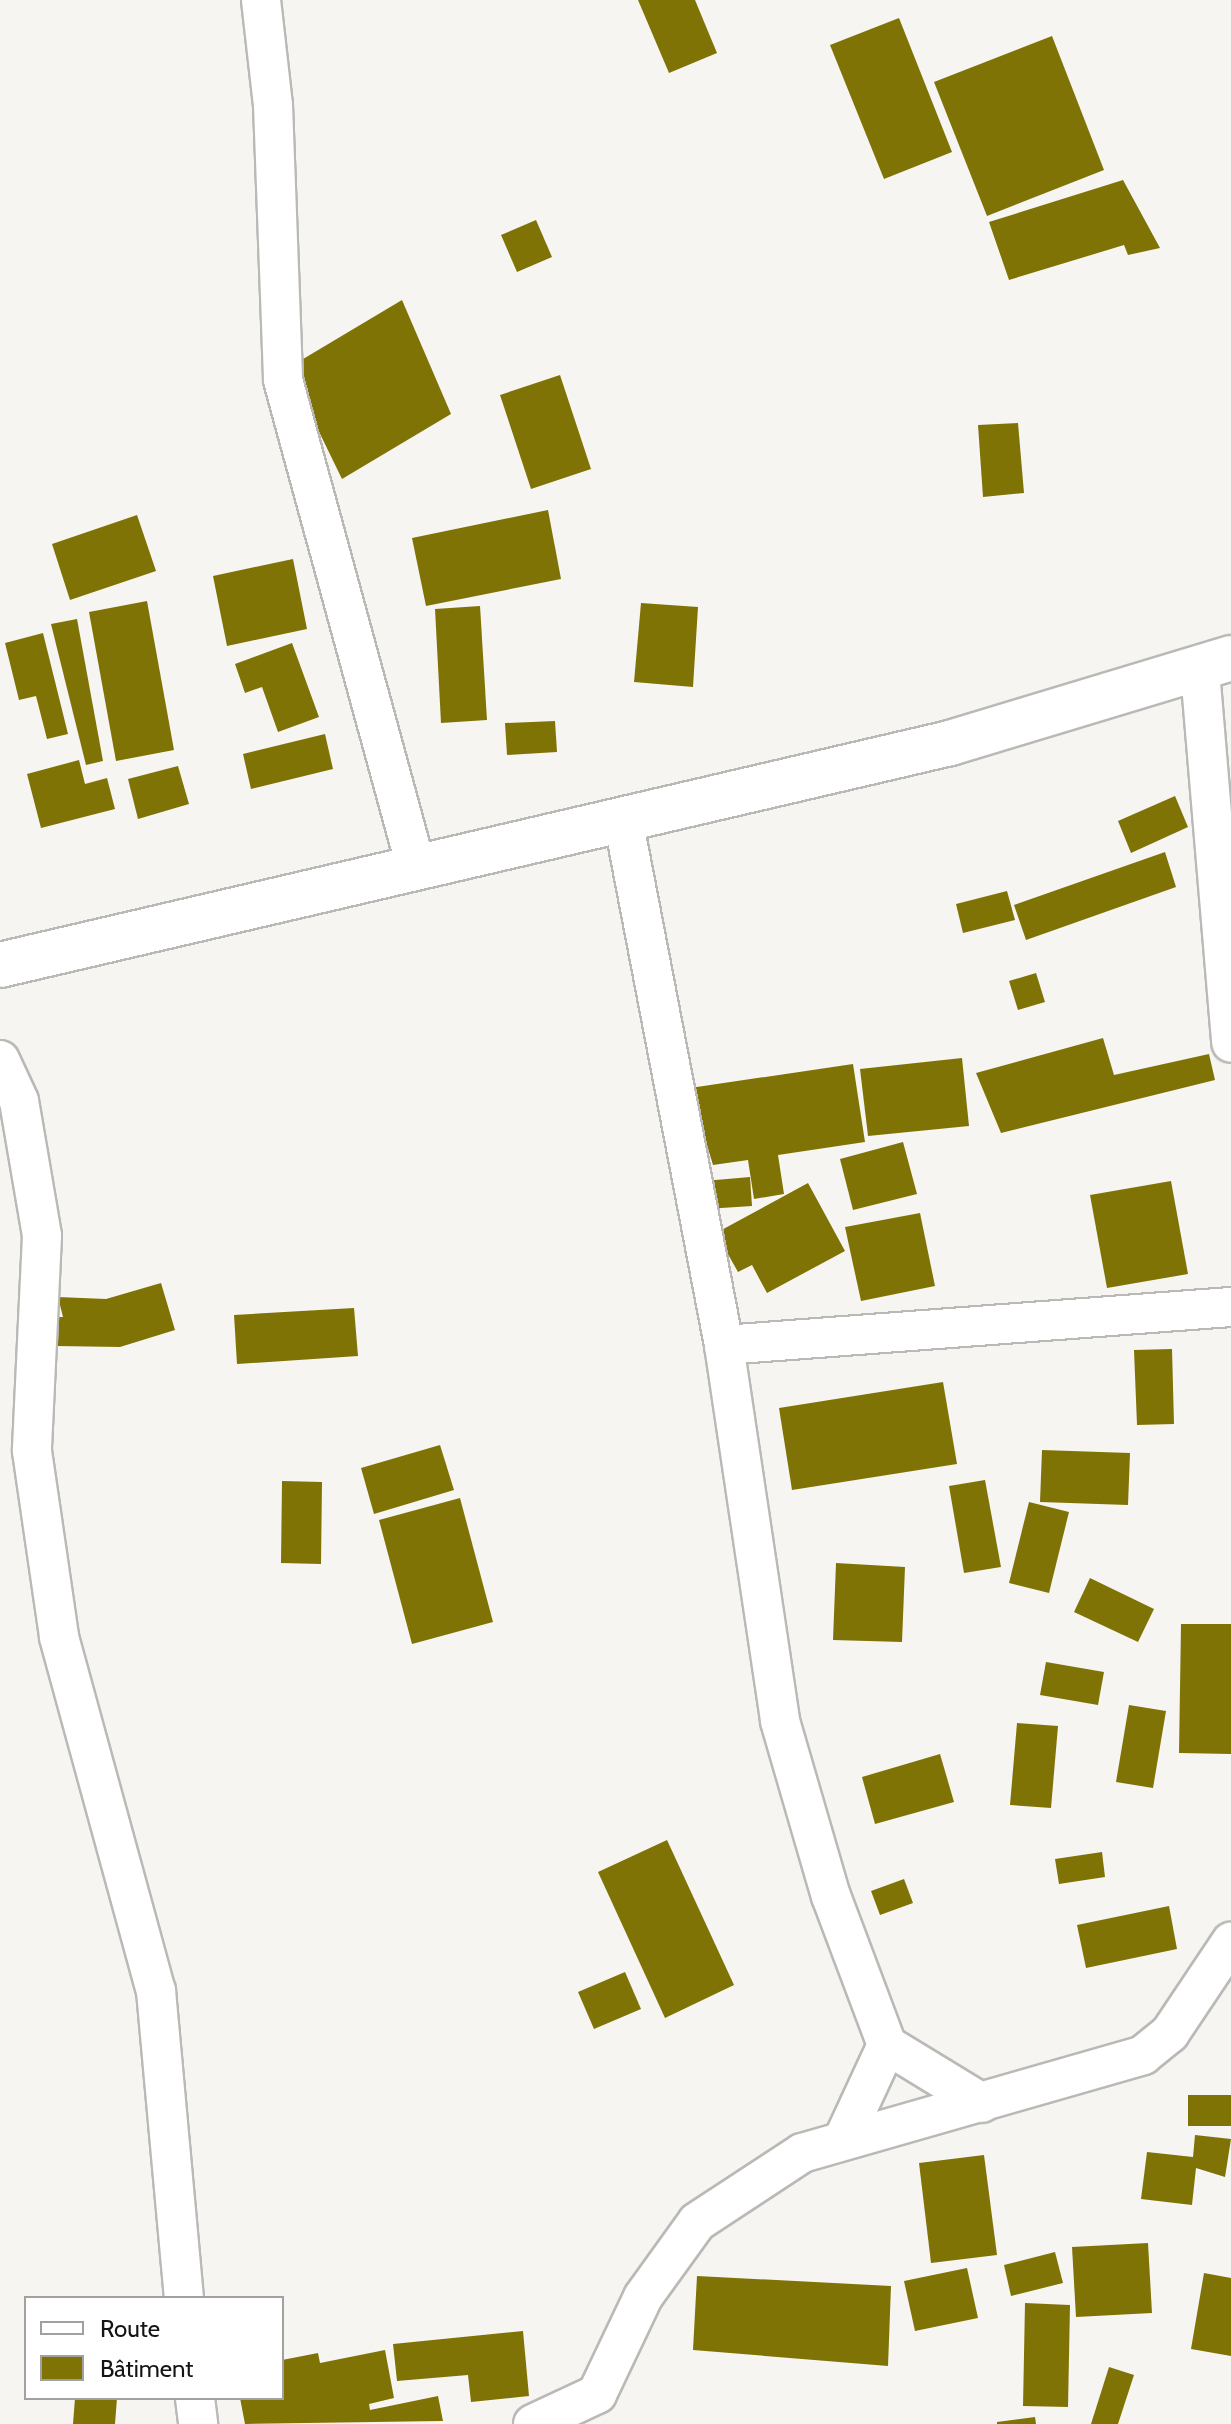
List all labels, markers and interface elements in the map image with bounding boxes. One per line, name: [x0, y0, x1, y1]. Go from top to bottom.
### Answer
legend: [24, 2296, 284, 2400]
text: Route: [100, 2314, 160, 2343]
text: Bâtiment: [100, 2354, 193, 2383]

